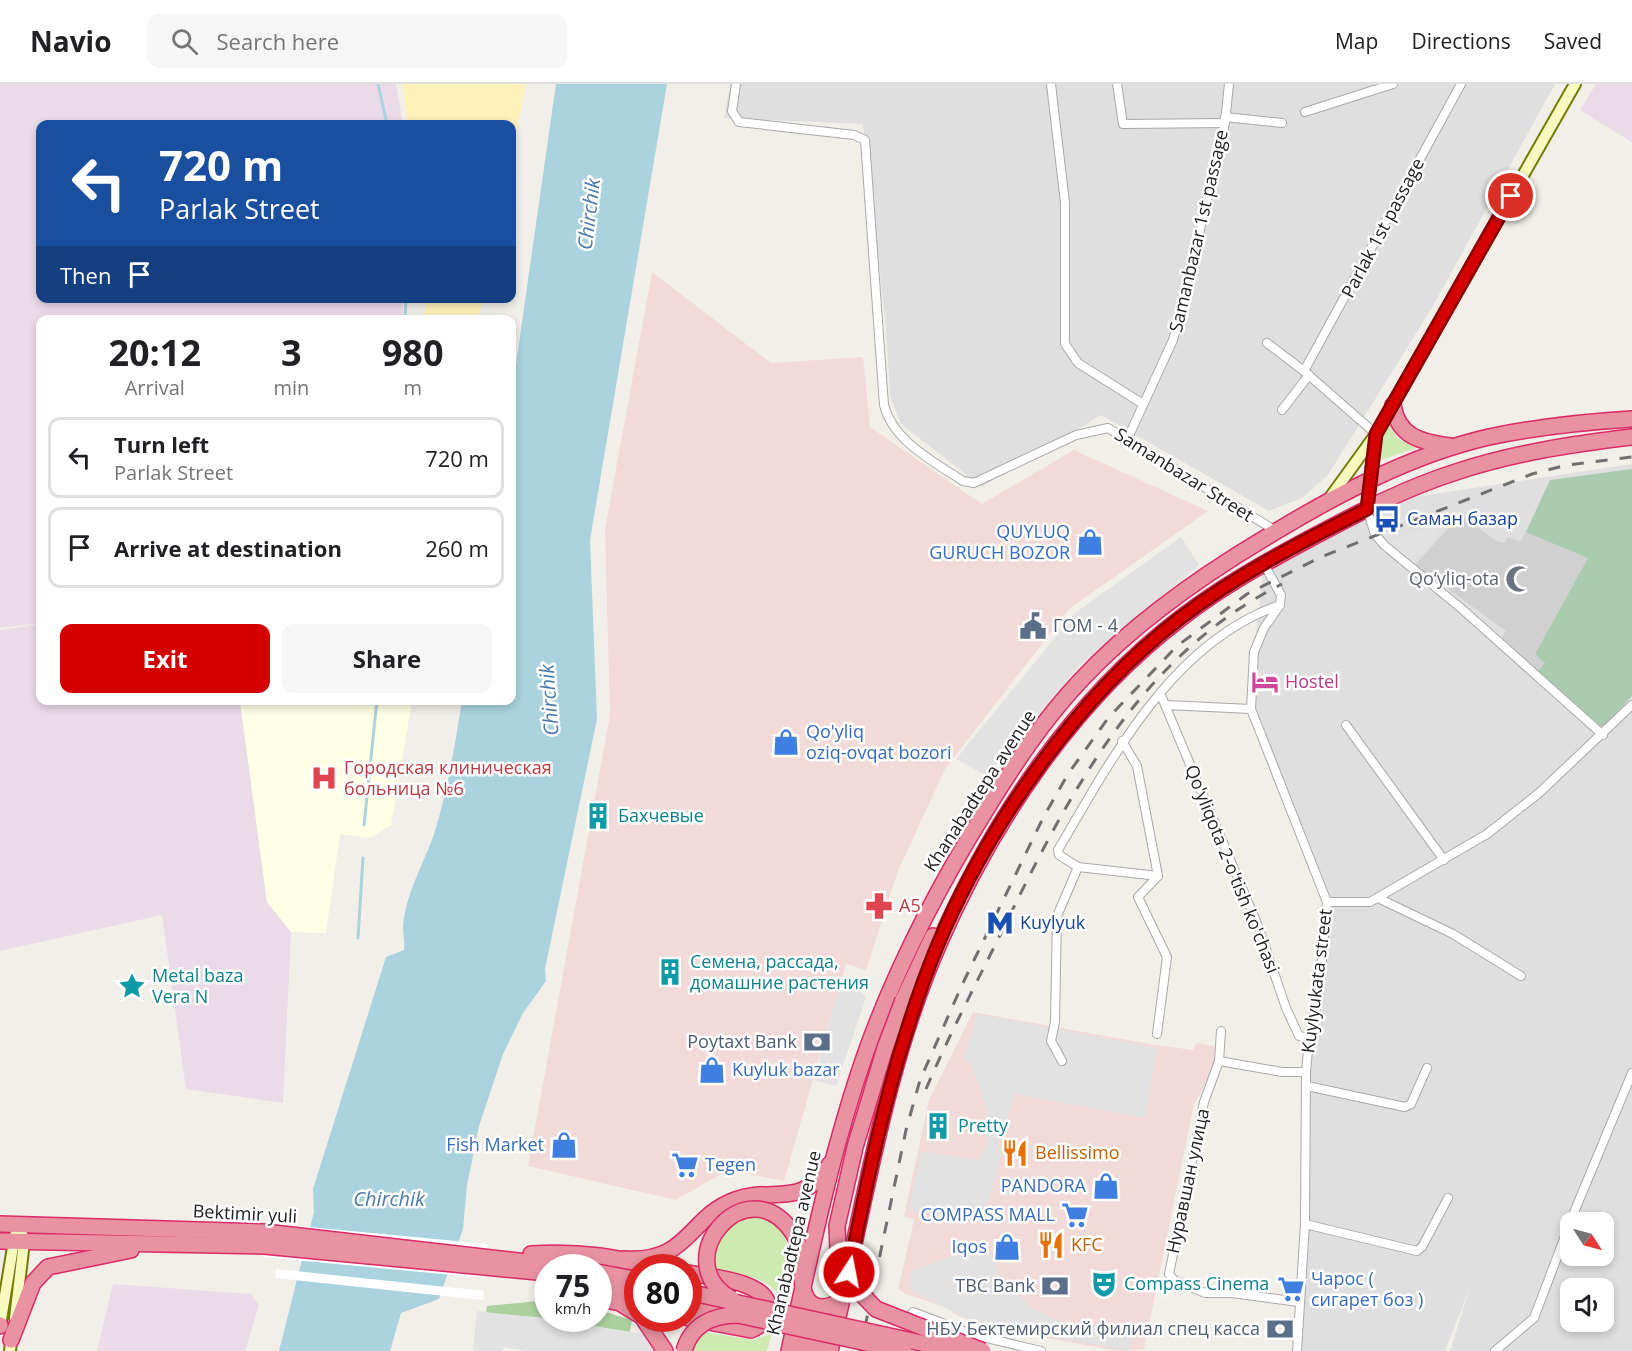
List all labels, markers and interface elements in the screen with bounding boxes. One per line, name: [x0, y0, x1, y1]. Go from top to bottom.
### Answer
search box: [147, 14, 567, 68]
text: Navio: [30, 22, 111, 60]
icon: search: [168, 25, 201, 58]
text: Search here: [216, 26, 339, 56]
text: Map: [1335, 27, 1378, 55]
text: Directions: [1411, 27, 1511, 55]
text: Saved: [1544, 27, 1602, 55]
street label: Samanbazar 1st passage: [1163, 127, 1233, 334]
text: 720 m: [159, 136, 283, 193]
icon: left: [60, 144, 138, 222]
street label: Parlak 1st passage: [1335, 154, 1429, 302]
pin: [1485, 170, 1536, 221]
water label: Chirchik: [571, 176, 606, 251]
icon: arrive: [1494, 179, 1527, 212]
text: Parlak Street: [159, 190, 320, 227]
icon: arrive: [123, 258, 156, 291]
text: Then: [60, 260, 111, 290]
text: 20:12: [108, 328, 201, 377]
text: 3: [281, 328, 302, 377]
text: 980: [382, 328, 444, 377]
text: Arrival: [125, 374, 185, 401]
text: min: [273, 374, 309, 401]
text: m: [403, 374, 422, 401]
street label: Samanbazar Street: [1111, 422, 1258, 527]
text: Turn left: [114, 429, 209, 459]
icon: left: [63, 441, 96, 474]
text: 720 m: [425, 443, 489, 473]
text: Parlak Street: [114, 459, 233, 486]
bus stop icon: Саман базар: [1372, 504, 1402, 534]
place label: Саман базар: [1407, 506, 1518, 530]
place label: QUYLUQ GURUCH BOZOR: [929, 519, 1070, 564]
shop icon: QUYLUQ GURUCH BOZOR: [1075, 527, 1105, 557]
icon: arrive: [63, 531, 96, 564]
text: Arrive at destination: [114, 533, 342, 563]
text: 260 m: [425, 533, 489, 563]
mosque icon: Qo‘yliq-ota: [1504, 564, 1534, 594]
place label: Qo‘yliq-ota: [1409, 566, 1499, 590]
public building icon: ГОМ - 4: [1018, 611, 1048, 641]
place label: ГОМ - 4: [1053, 613, 1118, 637]
button: Exit: [60, 624, 270, 693]
button: Share: [282, 624, 492, 693]
water label: Chirchik: [532, 662, 564, 737]
hotel icon: Hostel: [1250, 667, 1280, 697]
place label: Hostel: [1285, 669, 1339, 693]
street label: Khanabadtepa avenue: [918, 705, 1041, 876]
place label: Qo'yliq oziq-ovqat bozori: [806, 719, 952, 764]
shop icon: Qo'yliq oziq-ovqat bozori: [771, 727, 801, 757]
place label: Городская клиническая больница №6: [344, 755, 552, 800]
street label: Qo'yliqota 2-o'tish ko'chasi: [1180, 761, 1286, 976]
hospital icon: Городская клиническая больница №6: [309, 763, 339, 793]
building icon: Бахчевые: [583, 801, 613, 831]
place label: Бахчевые: [618, 803, 704, 827]
pharmacy icon: A5: [864, 891, 894, 921]
place label: A5: [899, 893, 921, 917]
street label: Kuylyukata street: [1295, 907, 1337, 1054]
metro station icon: Kuylyuk: [985, 908, 1015, 938]
place label: Kuylyuk: [1020, 910, 1086, 934]
place label: Семена, рассада, домашние растения: [690, 949, 869, 994]
building icon: Семена, рассада, домашние растения: [655, 957, 685, 987]
place label: Metal baza Vera N: [152, 963, 243, 1008]
place icon: Metal baza Vera N: [117, 971, 147, 1001]
bank icon: Poytaxt Bank: [802, 1027, 832, 1057]
place label: Poytaxt Bank: [687, 1029, 798, 1053]
shop icon: Kuyluk bazar: [697, 1055, 727, 1085]
place label: Kuyluk bazar: [732, 1057, 840, 1081]
street label: Нуравшан улица: [1160, 1106, 1214, 1256]
building icon: Pretty: [923, 1111, 953, 1141]
place label: Pretty: [958, 1113, 1009, 1137]
shop icon: Fish Market: [549, 1130, 579, 1160]
place label: Fish Market: [446, 1132, 544, 1156]
restaurant icon: Bellissimo: [1000, 1138, 1030, 1168]
place label: Bellissimo: [1035, 1140, 1120, 1164]
street label: Khanabadtepa avenue: [760, 1148, 826, 1337]
supermarket icon: Tegen: [670, 1150, 700, 1180]
place label: Tegen: [705, 1152, 756, 1176]
shop icon: PANDORA: [1091, 1171, 1121, 1201]
place label: PANDORA: [1001, 1173, 1087, 1197]
water label: Chirchik: [353, 1185, 426, 1212]
street label: Bektimir yuli: [192, 1198, 298, 1228]
supermarket icon: COMPASS MALL: [1060, 1200, 1090, 1230]
place label: COMPASS MALL: [920, 1202, 1055, 1226]
north arrow: [1560, 1212, 1614, 1266]
map controls: [1560, 1212, 1614, 1332]
restaurant icon: KFC: [1036, 1230, 1066, 1260]
shop icon: Iqos: [992, 1232, 1022, 1262]
place label: KFC: [1071, 1232, 1103, 1256]
place label: Iqos: [952, 1234, 987, 1258]
position arrow: [817, 1240, 881, 1304]
speed limit sign: 80: [624, 1254, 702, 1332]
text: 75: [556, 1265, 590, 1306]
place label: Чарос ( сигарет боз ): [1311, 1266, 1423, 1311]
theatre icon: Compass Cinema: [1089, 1269, 1119, 1299]
bank icon: TBC Bank: [1040, 1271, 1070, 1301]
place label: Compass Cinema: [1124, 1271, 1269, 1295]
place label: TBC Bank: [955, 1273, 1036, 1297]
supermarket icon: Чарос ( сигарет боз ): [1276, 1274, 1306, 1304]
button: sound: [1560, 1278, 1614, 1332]
text: km/h: [555, 1298, 591, 1318]
bank icon: НБУ Бектемирский филиал спец касса: [1265, 1314, 1295, 1344]
place label: НБУ Бектемирский филиал спец касса: [926, 1316, 1260, 1340]

